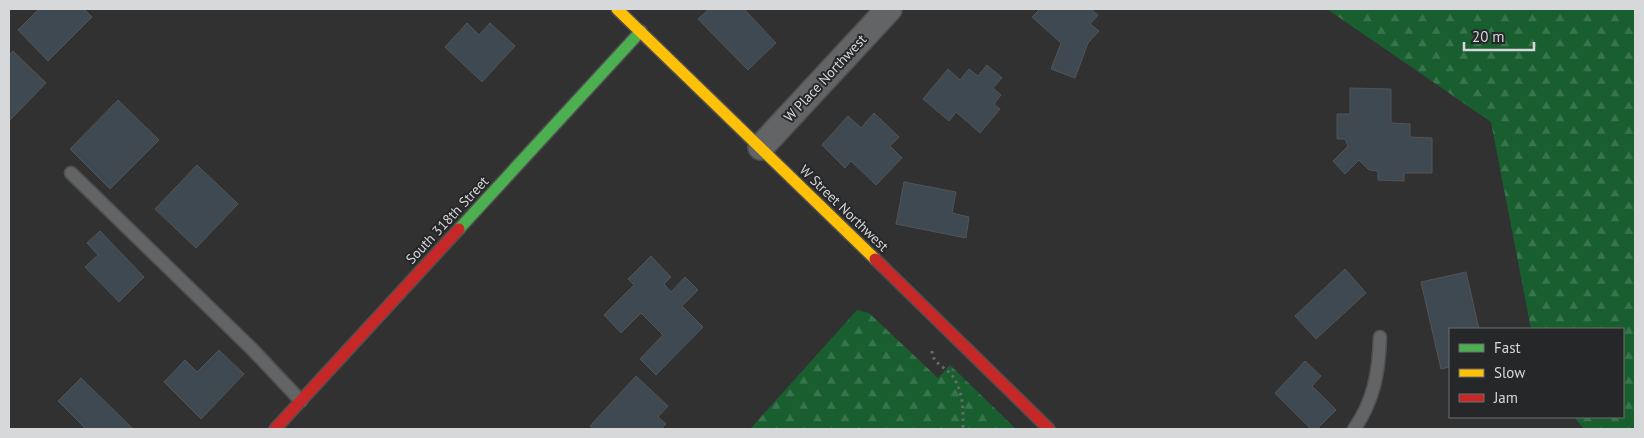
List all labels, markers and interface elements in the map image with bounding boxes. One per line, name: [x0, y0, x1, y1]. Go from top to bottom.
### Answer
scale bar: [1464, 20, 1534, 52]
text: 20 m: [1472, 27, 1505, 46]
street label: W Place Northwest: [780, 30, 870, 125]
street label: W Street Northwest: [796, 161, 892, 255]
street label: South 318th Street: [402, 172, 492, 268]
legend: [1449, 328, 1624, 418]
text: Fast: [1494, 338, 1521, 357]
text: Slow: [1494, 363, 1525, 382]
text: Jam: [1493, 388, 1518, 407]

